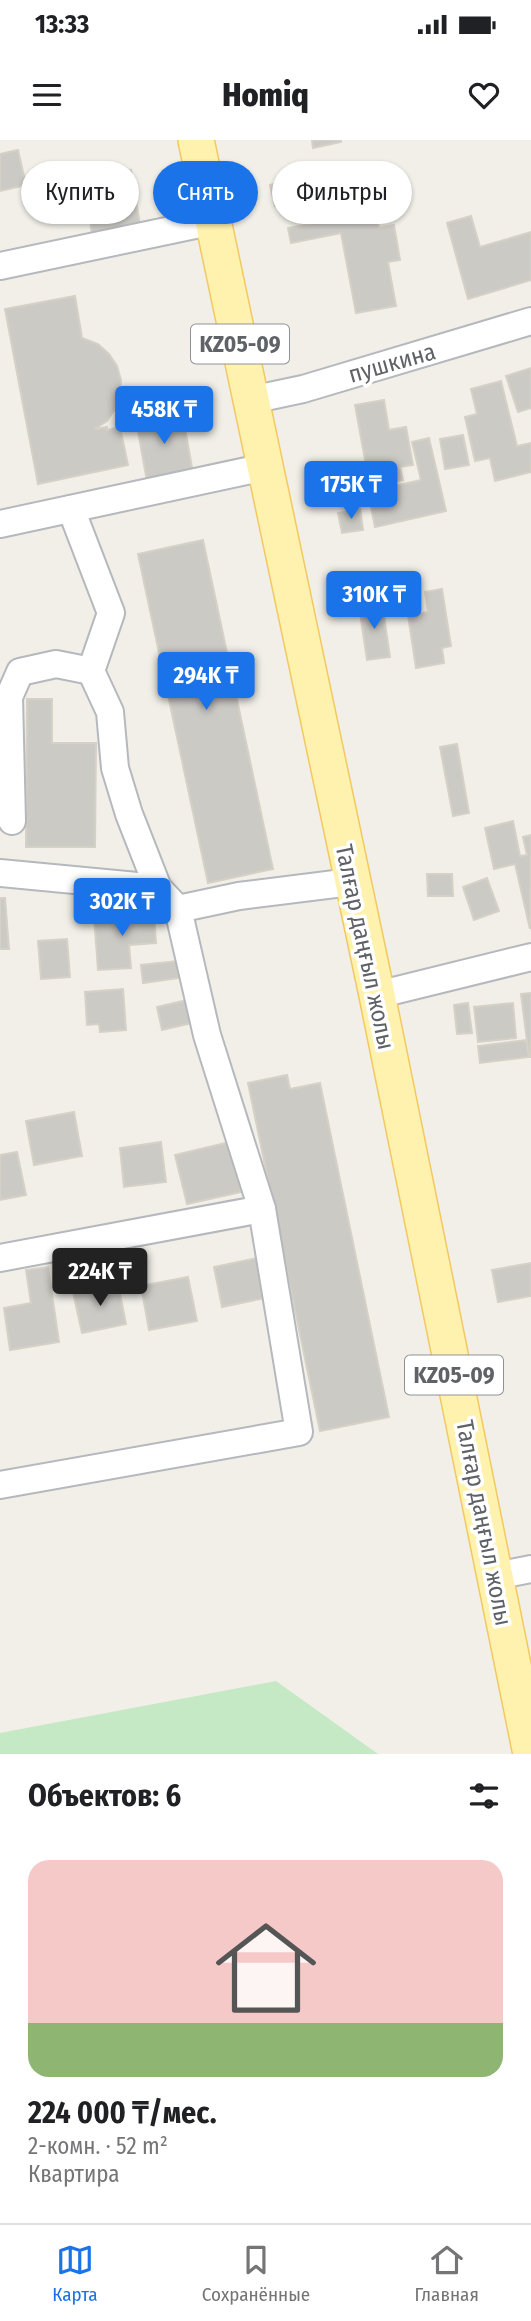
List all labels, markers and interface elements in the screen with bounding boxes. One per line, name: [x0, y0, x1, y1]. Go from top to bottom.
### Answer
text: 13:33: [35, 9, 89, 40]
icon: menu: [28, 76, 66, 114]
text: Homiq: [222, 76, 309, 114]
icon: heart: [465, 76, 503, 114]
chip: Купить: [21, 161, 139, 224]
chip: Снять: [153, 161, 258, 224]
chip: Фильтры: [272, 161, 412, 224]
road number: KZ05-09: [191, 324, 289, 364]
street label: пушкина: [345, 337, 439, 389]
pin: 458K ₸: [107, 386, 221, 446]
text: 458K ₸: [131, 395, 197, 423]
pin: 175K ₸: [294, 462, 408, 521]
text: 175K ₸: [320, 470, 382, 498]
pin: 310K ₸: [317, 572, 431, 631]
text: 310K ₸: [342, 580, 406, 608]
pin: 294K ₸: [149, 652, 263, 712]
text: 294K ₸: [174, 661, 238, 689]
street label: Талғар даңғыл жолы: [330, 842, 400, 1052]
pin: 302K ₸: [65, 878, 179, 938]
text: 302K ₸: [90, 887, 154, 915]
pin: 224K ₸: [43, 1248, 157, 1308]
text: 224K ₸: [68, 1257, 132, 1285]
road number: KZ05-09: [405, 1356, 503, 1394]
street label: Талғар даңғыл жолы: [450, 1418, 518, 1628]
icon: filters: [465, 1777, 503, 1815]
text: Объектов: 6: [28, 1778, 181, 1814]
icon: home: [203, 1905, 329, 2031]
text: 224 000 ₸/мес.: [28, 2095, 217, 2131]
text: 2-комн. · 52 m²: [28, 2132, 168, 2160]
text: Квартира: [28, 2160, 120, 2188]
tab: Карта: [52, 2241, 98, 2306]
tab: Сохранённые: [202, 2241, 310, 2306]
tab: Главная: [415, 2241, 479, 2306]

